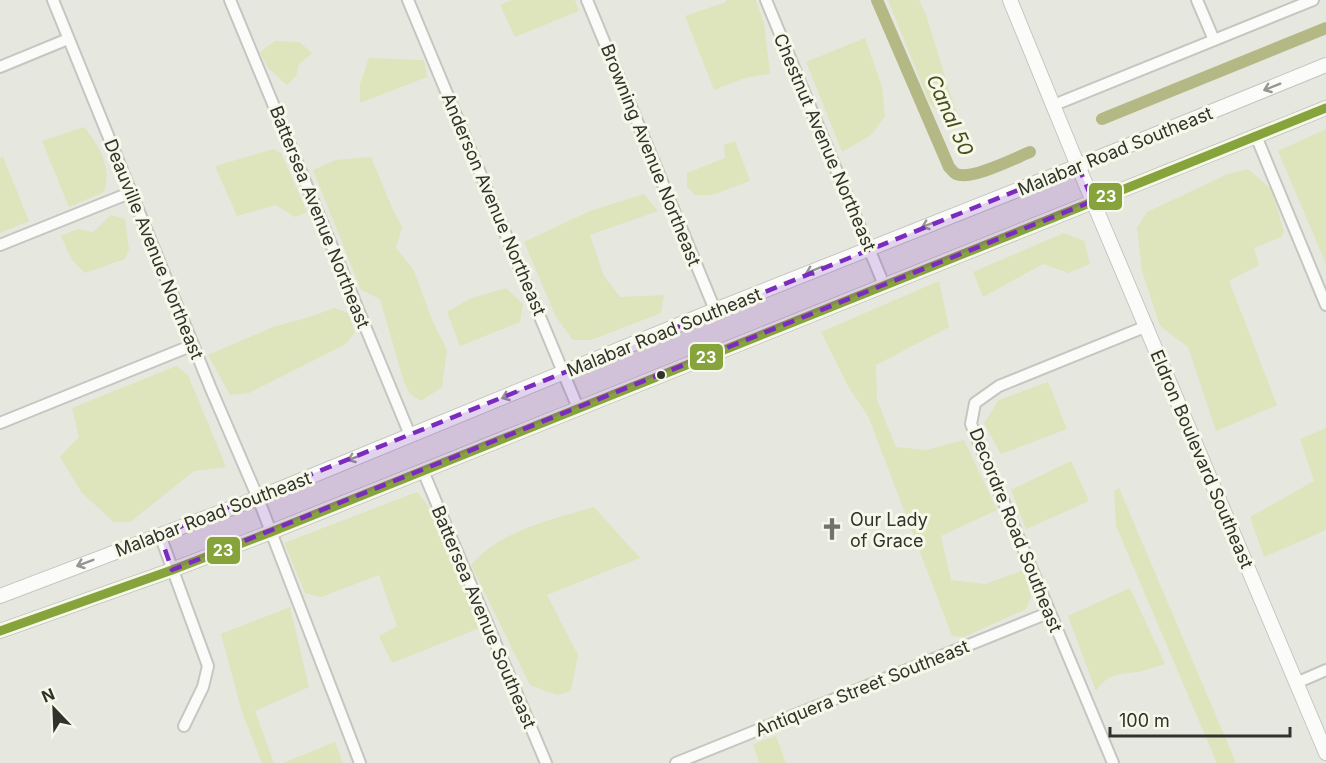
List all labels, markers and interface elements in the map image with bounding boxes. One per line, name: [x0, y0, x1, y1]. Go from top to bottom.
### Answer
street label: Chestnut Avenue Northeast: [770, 30, 880, 254]
street label: Browning Avenue Northeast: [597, 41, 705, 269]
water label: Canal 50: [922, 71, 979, 160]
one-way arrow: [1263, 82, 1282, 93]
street label: Anderson Avenue Northeast: [437, 90, 551, 319]
street label: Malabar Road Southeast: [1015, 102, 1216, 200]
street label: Battersea Avenue Northeast: [266, 103, 374, 331]
street label: Deauville Avenue Northeast: [100, 136, 208, 362]
line badge: 23: [1088, 182, 1123, 211]
text: 23: [1096, 186, 1116, 206]
one-way arrow: [921, 219, 940, 230]
one-way arrow: [805, 265, 824, 276]
street label: Malabar Road Southeast: [564, 283, 765, 381]
line badge: 23: [689, 343, 724, 371]
text: 23: [696, 347, 716, 367]
street label: Eldron Boulevard Southeast: [1146, 347, 1258, 571]
unlabelled marker: [655, 369, 667, 381]
one-way arrow: [502, 390, 520, 401]
street label: Decordre Road Southeast: [965, 425, 1067, 635]
one-way arrow: [347, 452, 366, 463]
street label: Malabar Road Southeast: [112, 467, 314, 561]
street label: Battersea Avenue Southeast: [428, 503, 541, 731]
place label: Our Lady of Grace: [850, 509, 928, 551]
church icon: Our Lady of Grace: [819, 516, 845, 542]
line badge: 23: [206, 536, 241, 565]
text: 23: [213, 540, 233, 560]
one-way arrow: [76, 559, 95, 570]
street label: Antiquera Street Southeast: [752, 635, 972, 741]
north arrow: [24, 679, 84, 739]
text: N: [39, 684, 58, 707]
scale bar: [1110, 700, 1290, 738]
text: 100 m: [1119, 710, 1170, 731]

